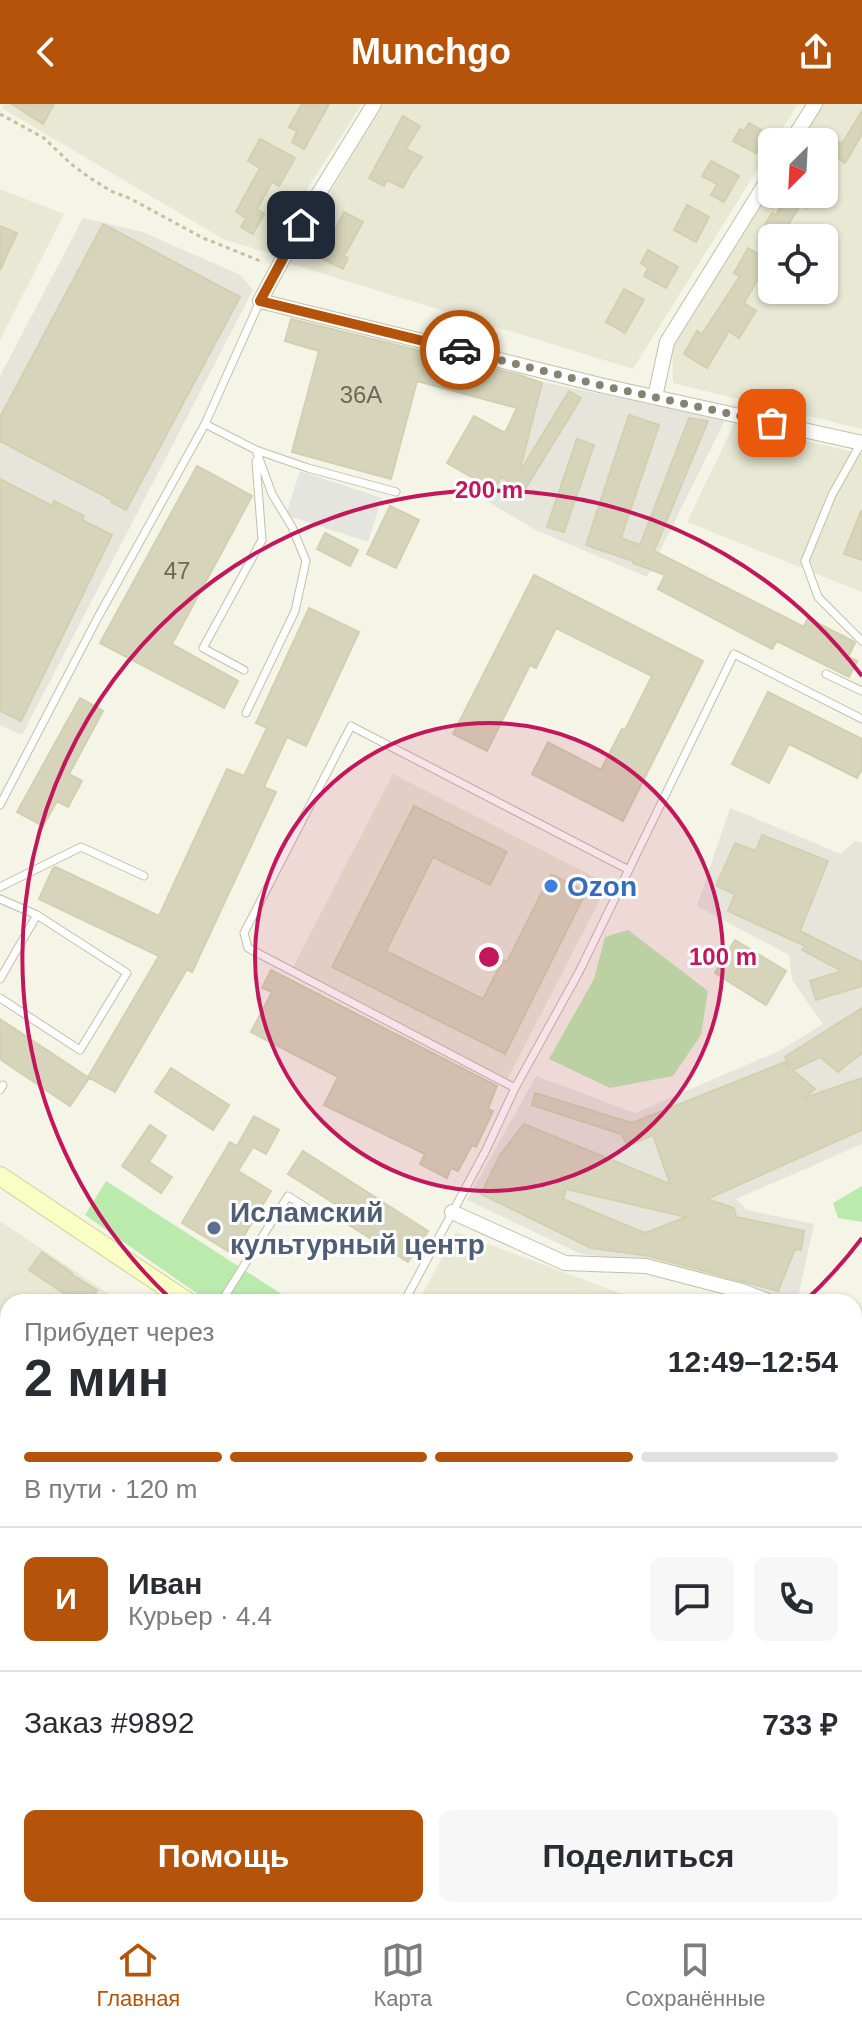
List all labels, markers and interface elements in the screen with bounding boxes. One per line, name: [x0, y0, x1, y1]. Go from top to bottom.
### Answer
icon: back: [24, 30, 68, 74]
icon: share: [794, 30, 838, 74]
text: Munchgo: [351, 31, 511, 72]
north arrow: [758, 128, 838, 208]
map controls: [758, 128, 838, 304]
pin: [267, 191, 335, 259]
icon: home: [279, 203, 323, 247]
button: locate: [758, 224, 838, 304]
courier: [420, 310, 500, 390]
icon: car: [438, 328, 482, 372]
house number: 36А: [340, 381, 382, 408]
pin: [738, 389, 806, 457]
icon: bag: [750, 401, 794, 445]
text: 200 m: [455, 476, 523, 503]
house number: 47: [164, 557, 190, 584]
place label: Ozon: [567, 871, 637, 902]
marker: Ozon: [542, 877, 560, 895]
centre of rings: [475, 943, 503, 971]
text: 100 m: [689, 943, 757, 970]
place label: Исламский культурный центр: [230, 1197, 485, 1260]
marker: Исламский культурный центр: [205, 1219, 223, 1237]
text: Прибудет через: [24, 1317, 214, 1347]
text: 12:49–12:54: [668, 1345, 838, 1378]
text: 2 мин: [24, 1349, 169, 1407]
text: В пути · 120 m: [24, 1474, 197, 1504]
button: chat: [650, 1557, 734, 1641]
button: phone: [754, 1557, 838, 1641]
text: Иван: [128, 1567, 202, 1600]
text: И: [55, 1582, 77, 1615]
text: Курьер · 4.4: [128, 1601, 272, 1631]
text: Заказ #9892: [24, 1706, 194, 1739]
text: 733 ₽: [762, 1708, 838, 1741]
button: Помощь: [24, 1810, 423, 1902]
button: Поделиться: [439, 1810, 838, 1902]
tab: Главная: [97, 1938, 180, 2012]
tab: Карта: [373, 1938, 432, 2012]
tab: Сохранённые: [625, 1938, 765, 2012]

